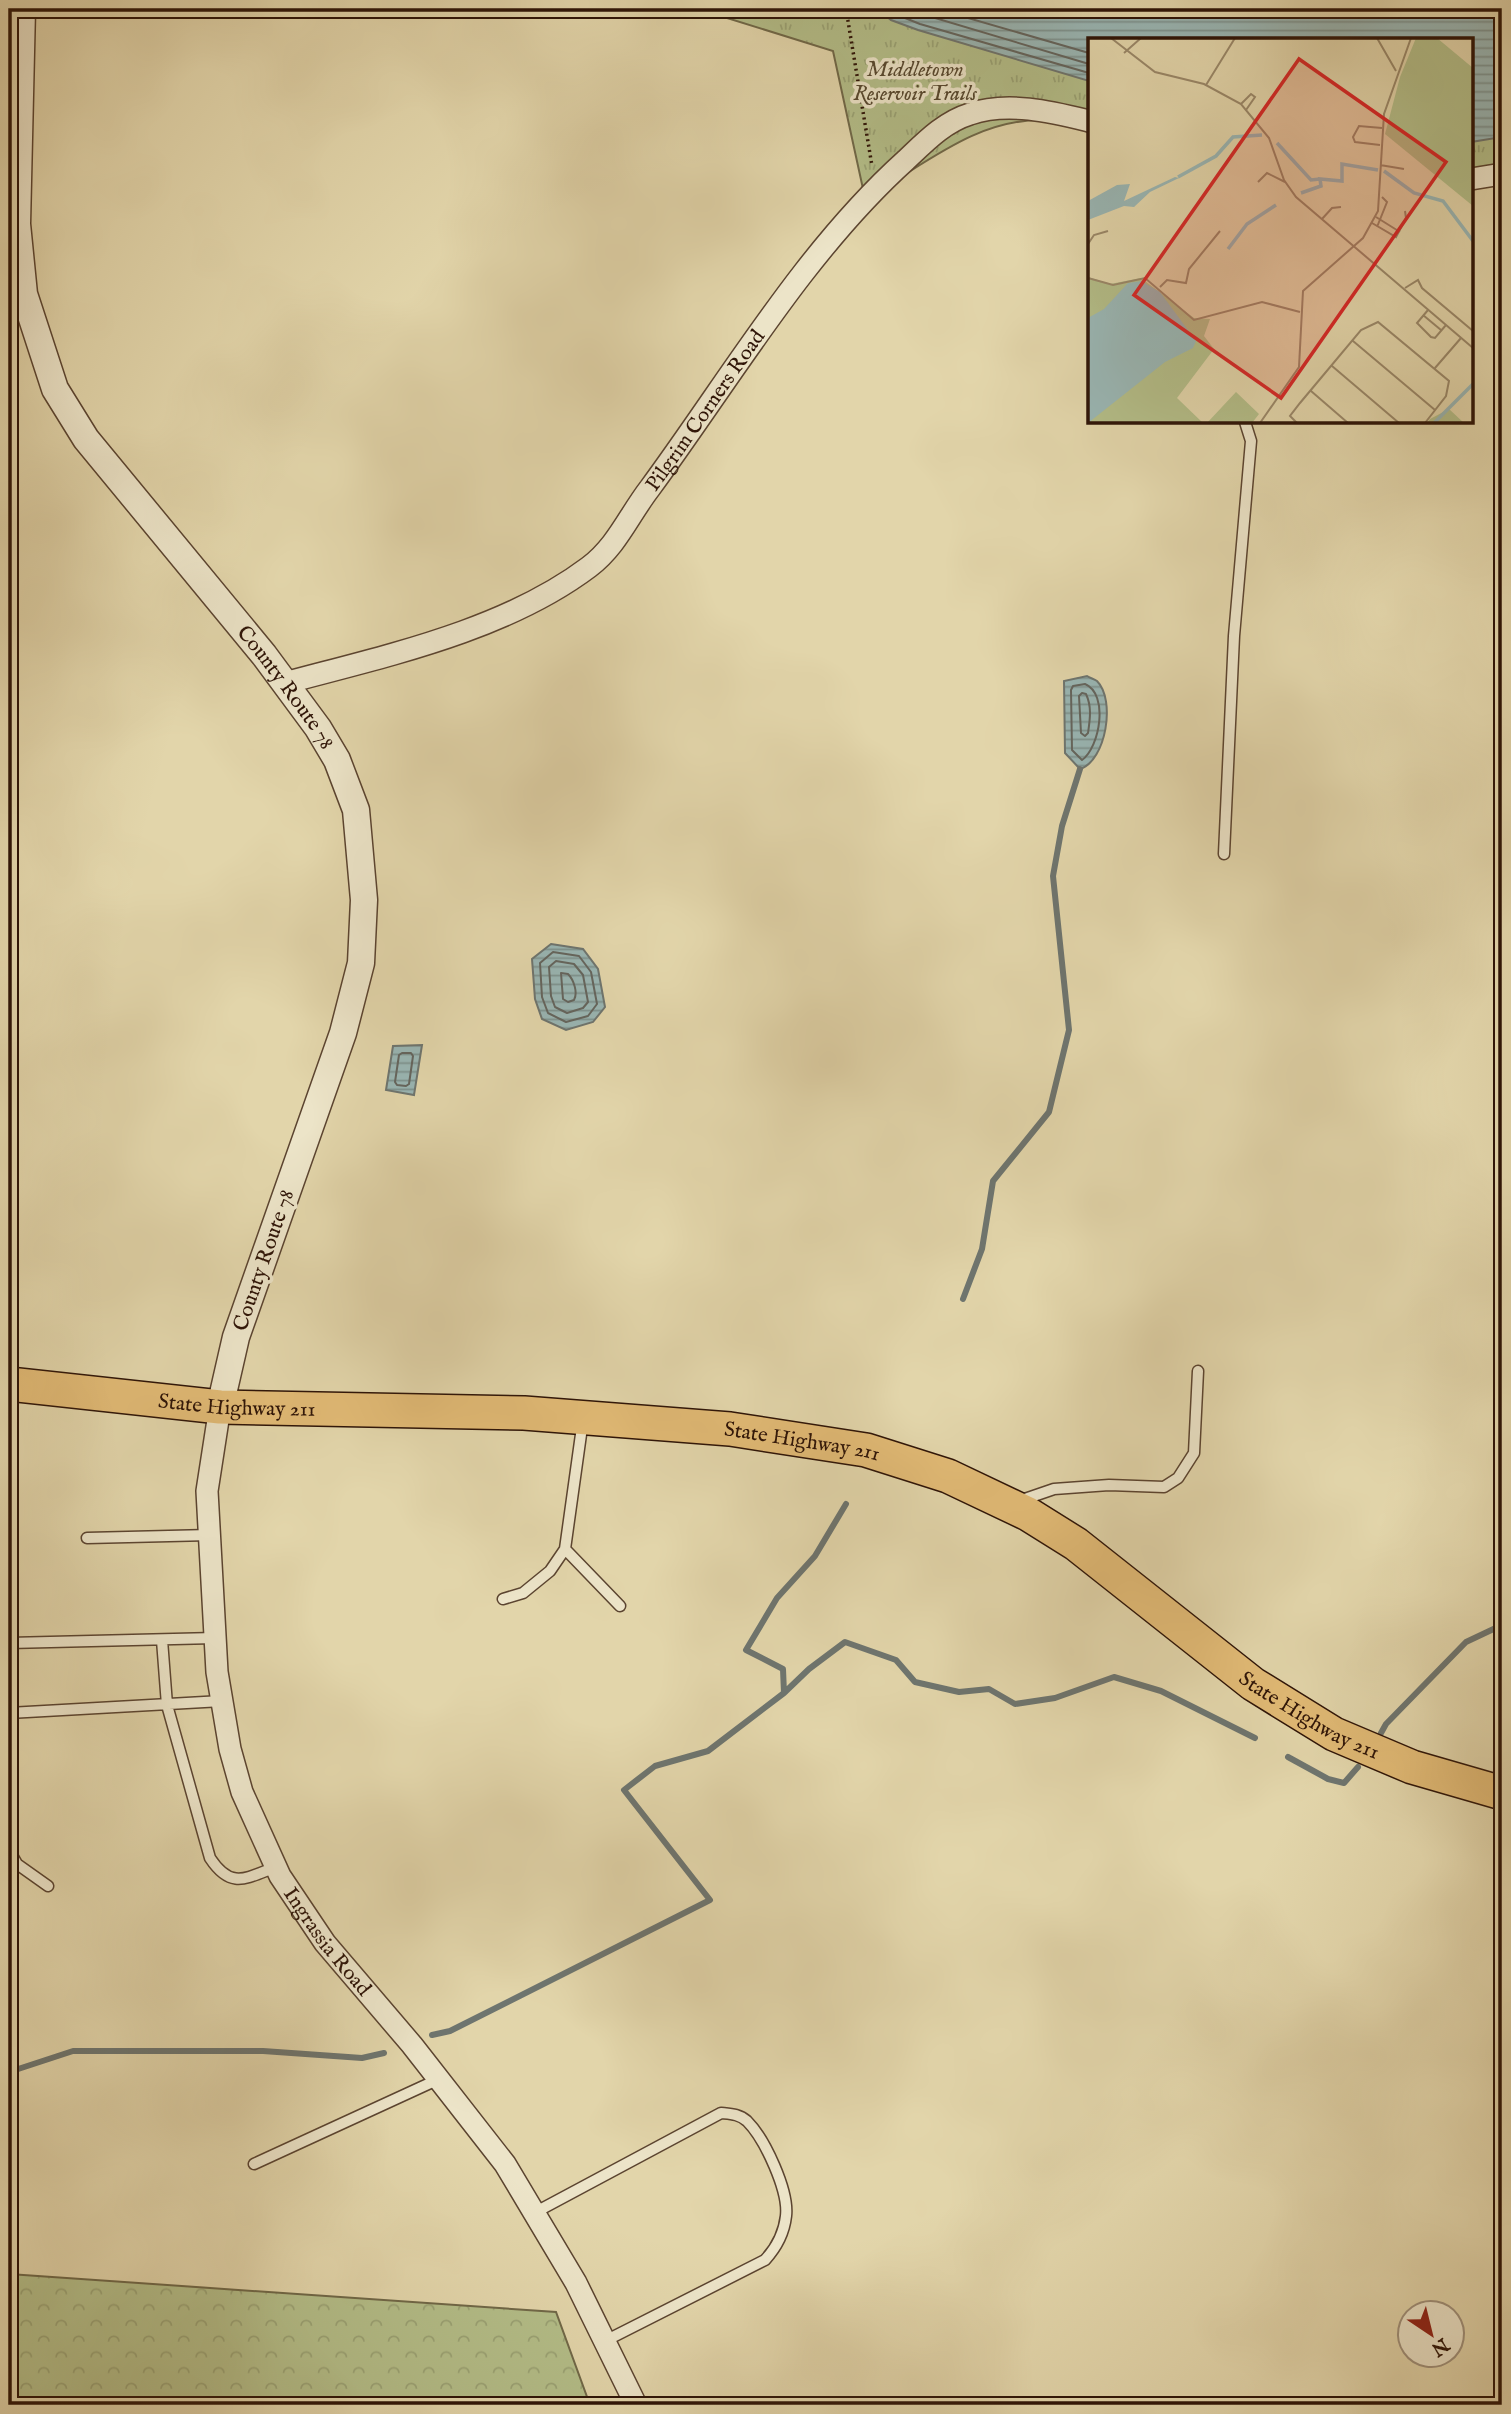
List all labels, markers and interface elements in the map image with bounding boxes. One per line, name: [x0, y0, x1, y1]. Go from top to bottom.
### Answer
inset map: [1088, 38, 1472, 424]
park label: Middletown Reservoir Trails: [853, 57, 978, 108]
street label: Pilgrim Corners Road: [640, 324, 772, 497]
street label: County Route 78: [230, 620, 340, 755]
street label: County Route 78: [228, 1186, 301, 1335]
street label: State Highway 211: [157, 1388, 316, 1424]
street label: State Highway 211: [723, 1417, 883, 1469]
street label: State Highway 211: [1233, 1666, 1383, 1767]
street label: Ingrassia Road: [276, 1882, 377, 2003]
north arrow: [1396, 2298, 1466, 2368]
text: N: [1426, 2331, 1454, 2361]

